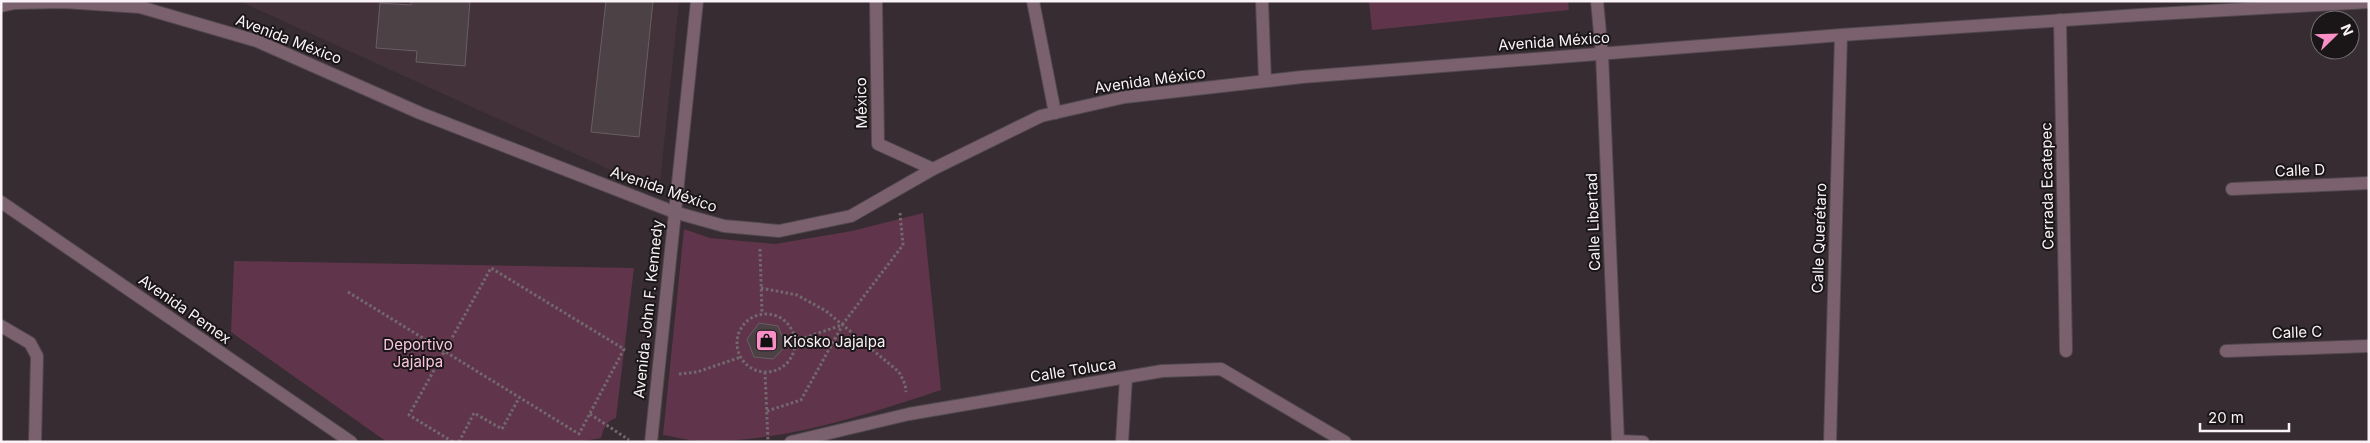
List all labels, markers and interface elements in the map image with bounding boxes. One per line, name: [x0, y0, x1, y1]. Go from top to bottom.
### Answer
street label: Avenida México: [233, 10, 345, 68]
north arrow: [2310, 10, 2360, 60]
text: N: [2338, 21, 2357, 38]
street label: Avenida México: [1498, 28, 1610, 54]
street label: Avenida México: [1093, 63, 1207, 97]
street label: México: [851, 77, 871, 129]
street label: Cerrada Ecatepec: [2036, 122, 2058, 250]
street label: Calle D: [2274, 160, 2326, 180]
street label: Avenida México: [608, 162, 720, 216]
street label: Calle Libertad: [1582, 173, 1604, 271]
street label: Calle Querétaro: [1808, 182, 1830, 294]
street label: Avenida John F. Kennedy: [629, 218, 667, 399]
street label: Avenida Pemex: [135, 270, 235, 348]
street label: Calle C: [2271, 322, 2323, 342]
shop icon: Kiosko Jajalpa: [755, 329, 779, 353]
place label: Kiosko Jajalpa: [783, 332, 885, 351]
park label: Deportivo Jajalpa: [383, 335, 453, 371]
street label: Calle Toluca: [1029, 354, 1117, 386]
scale bar: [2200, 400, 2289, 432]
text: 20 m: [2208, 408, 2244, 427]

